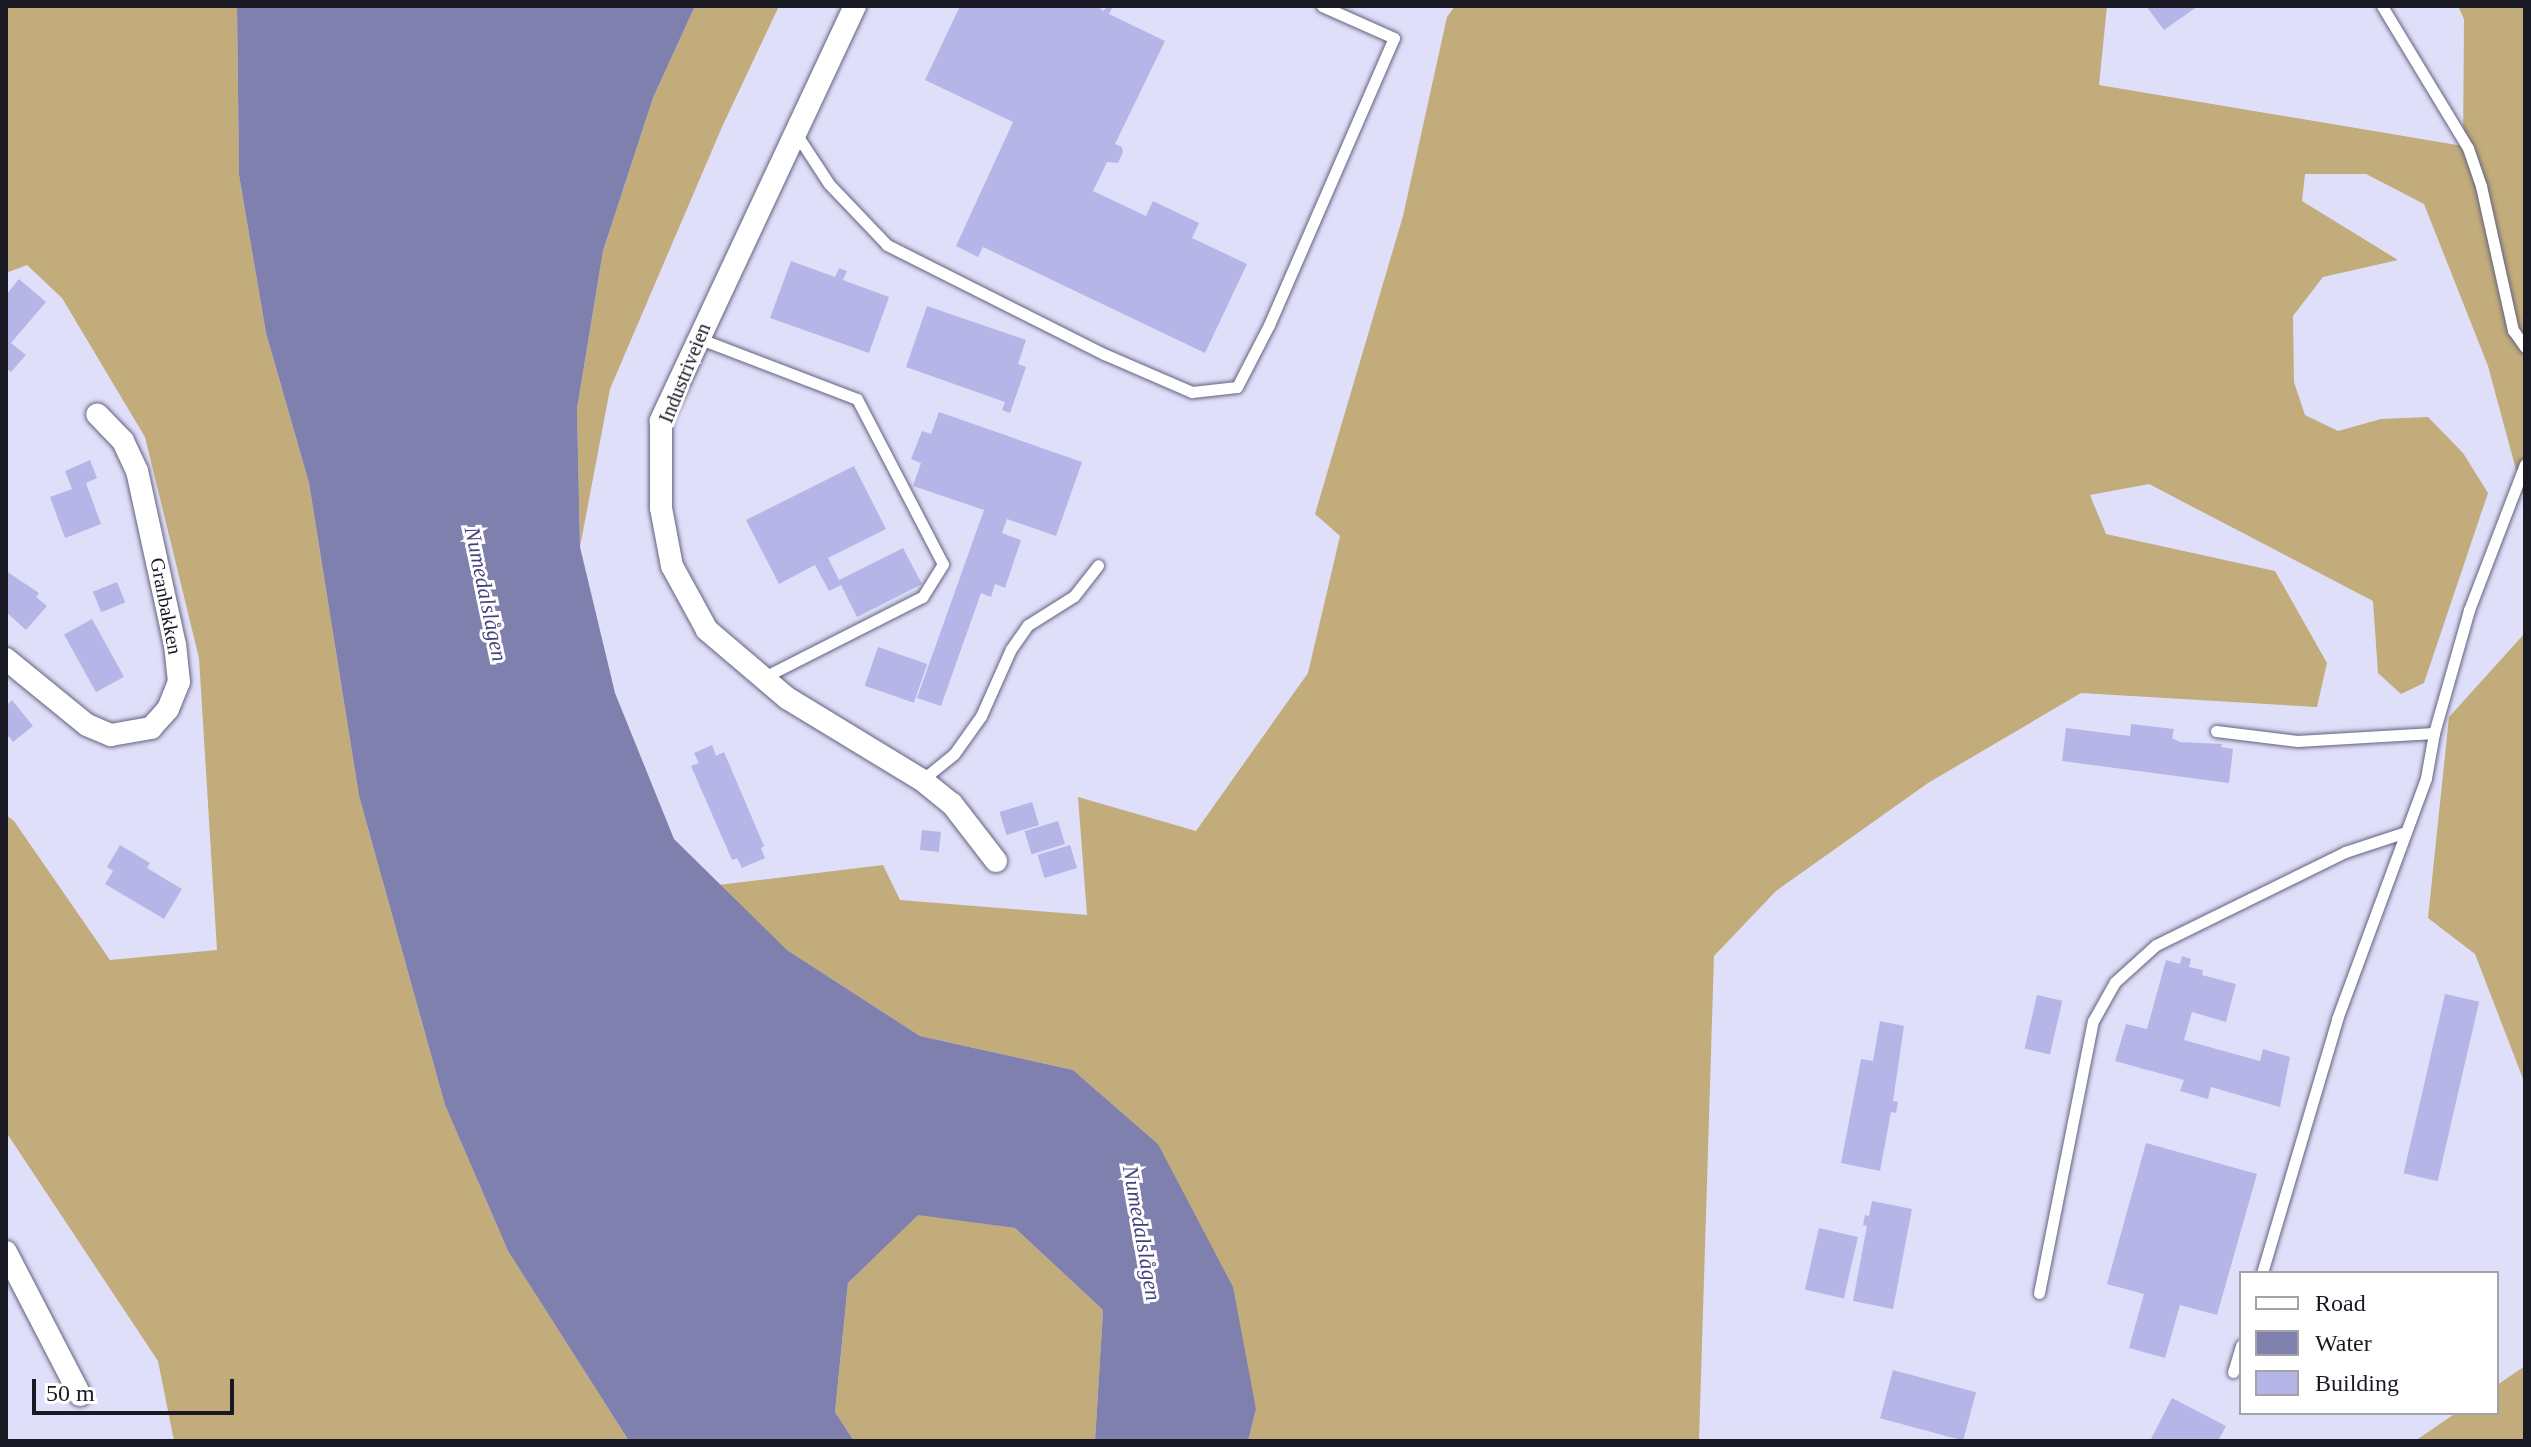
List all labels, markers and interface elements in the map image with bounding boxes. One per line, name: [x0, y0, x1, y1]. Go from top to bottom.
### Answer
street label: Industriveien: [654, 320, 716, 426]
water label: Numedalslågen: [459, 524, 513, 664]
street label: Granbakken: [145, 556, 187, 656]
water label: Numedalslågen: [1117, 1163, 1167, 1303]
legend: [2239, 1271, 2499, 1415]
text: Road: [2315, 1290, 2366, 1316]
text: Water: [2315, 1330, 2372, 1356]
scale bar: [36, 1363, 238, 1413]
text: Building: [2315, 1370, 2399, 1396]
text: 50 m: [46, 1380, 95, 1406]

